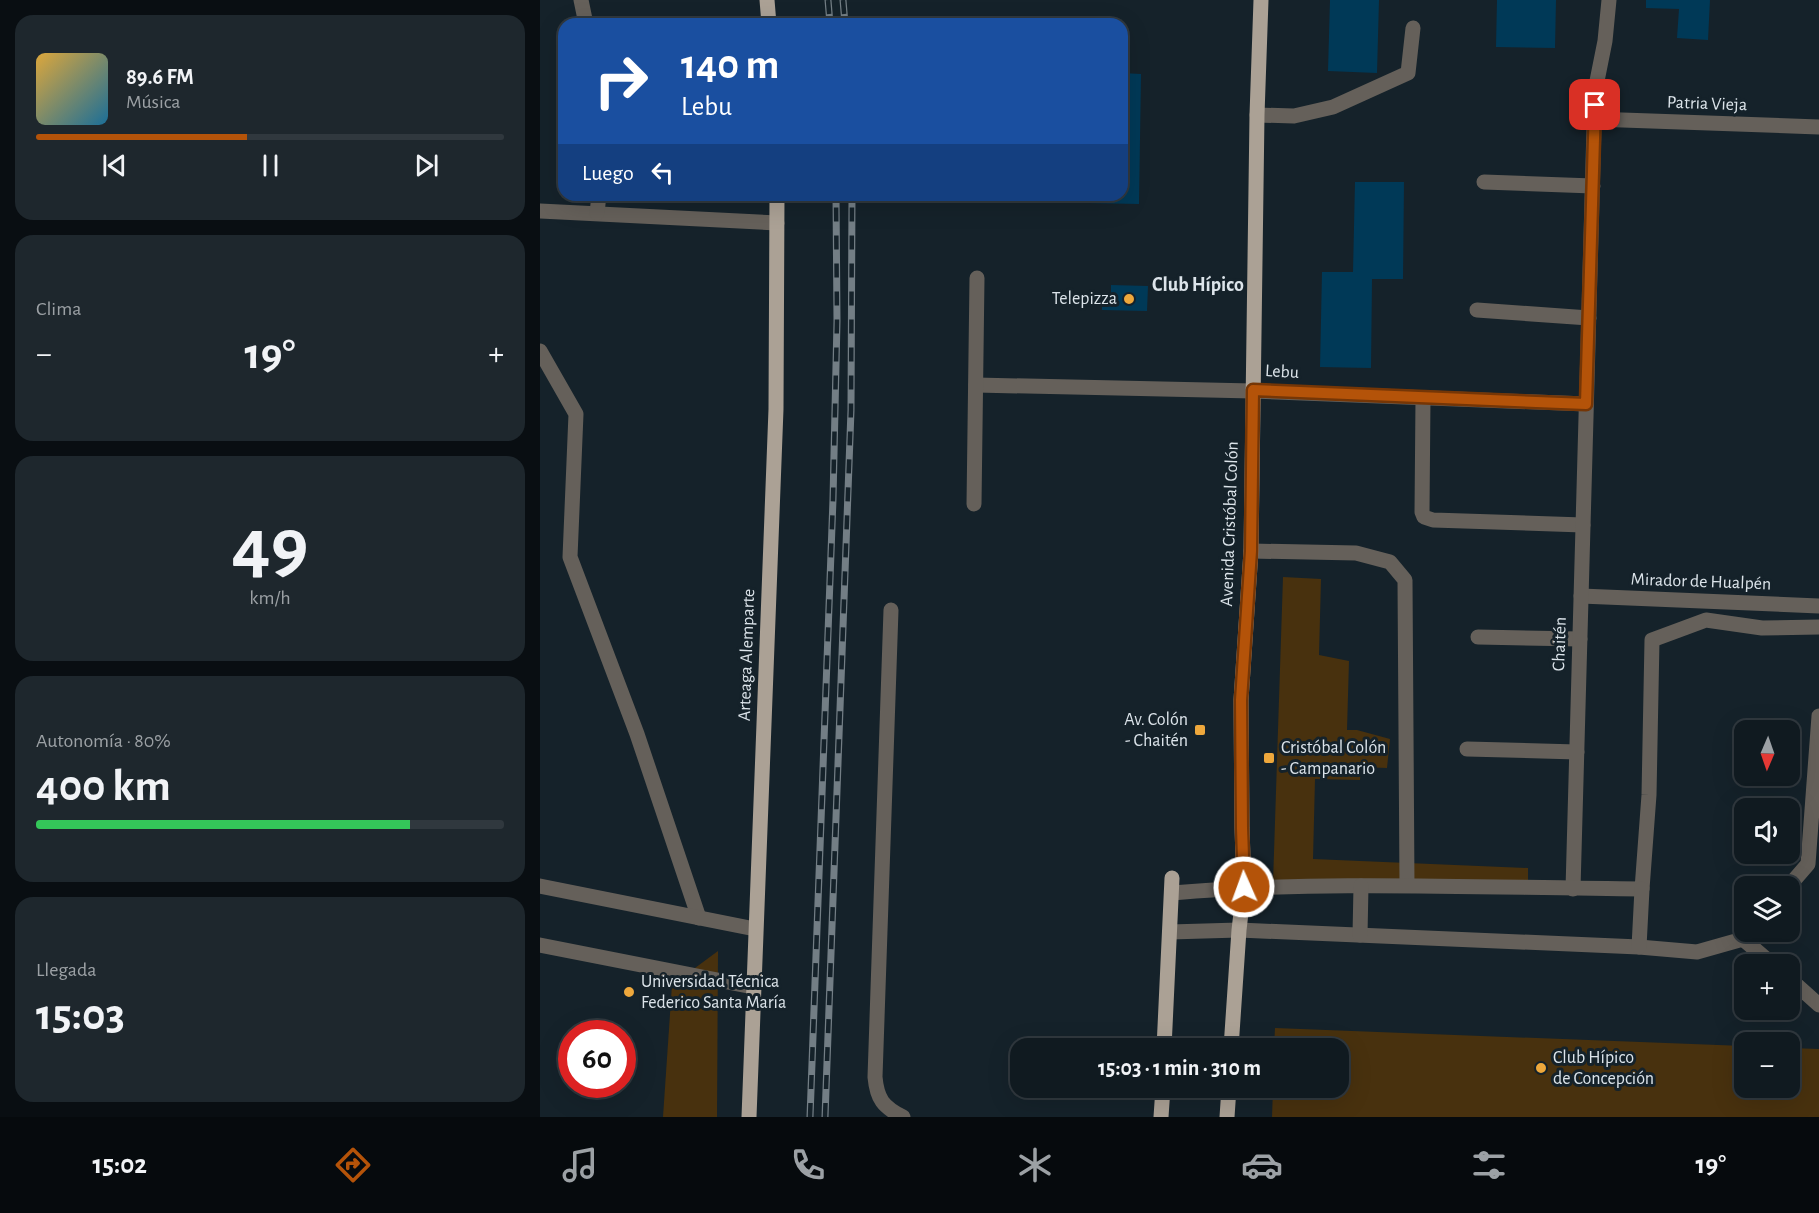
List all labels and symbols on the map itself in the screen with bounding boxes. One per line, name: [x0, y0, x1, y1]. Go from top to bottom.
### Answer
pin: [1569, 79, 1620, 130]
street label: Patria Vieja: [1667, 94, 1747, 114]
district label: Club Hípico: [1152, 275, 1244, 295]
place label: Telepizza: [1052, 290, 1117, 308]
marker: Telepizza: [1122, 292, 1136, 306]
street label: Lebu: [1265, 362, 1299, 382]
street label: Avenida Cristóbal Colón: [1218, 441, 1242, 607]
street label: Mirador de Hualpén: [1630, 571, 1772, 593]
street label: Arteaga Alemparte: [736, 589, 758, 721]
street label: Chaitén: [1550, 616, 1570, 672]
place label: Av. Colón - Chaitén: [1124, 711, 1188, 750]
north arrow: [1734, 720, 1800, 786]
marker: Av. Colón - Chaitén: [1193, 723, 1207, 737]
place label: Cristóbal Colón - Campanario: [1281, 739, 1386, 778]
marker: Cristóbal Colón - Campanario: [1262, 751, 1276, 765]
position arrow: [1212, 855, 1276, 919]
place label: Universidad Técnica Federico Santa María: [641, 973, 786, 1012]
marker: Universidad Técnica Federico Santa María: [622, 985, 636, 999]
speed limit sign: 60: [558, 1020, 636, 1098]
place label: Club Hípico de Concepción: [1553, 1049, 1654, 1088]
marker: Club Hípico de Concepción: [1534, 1061, 1548, 1075]

